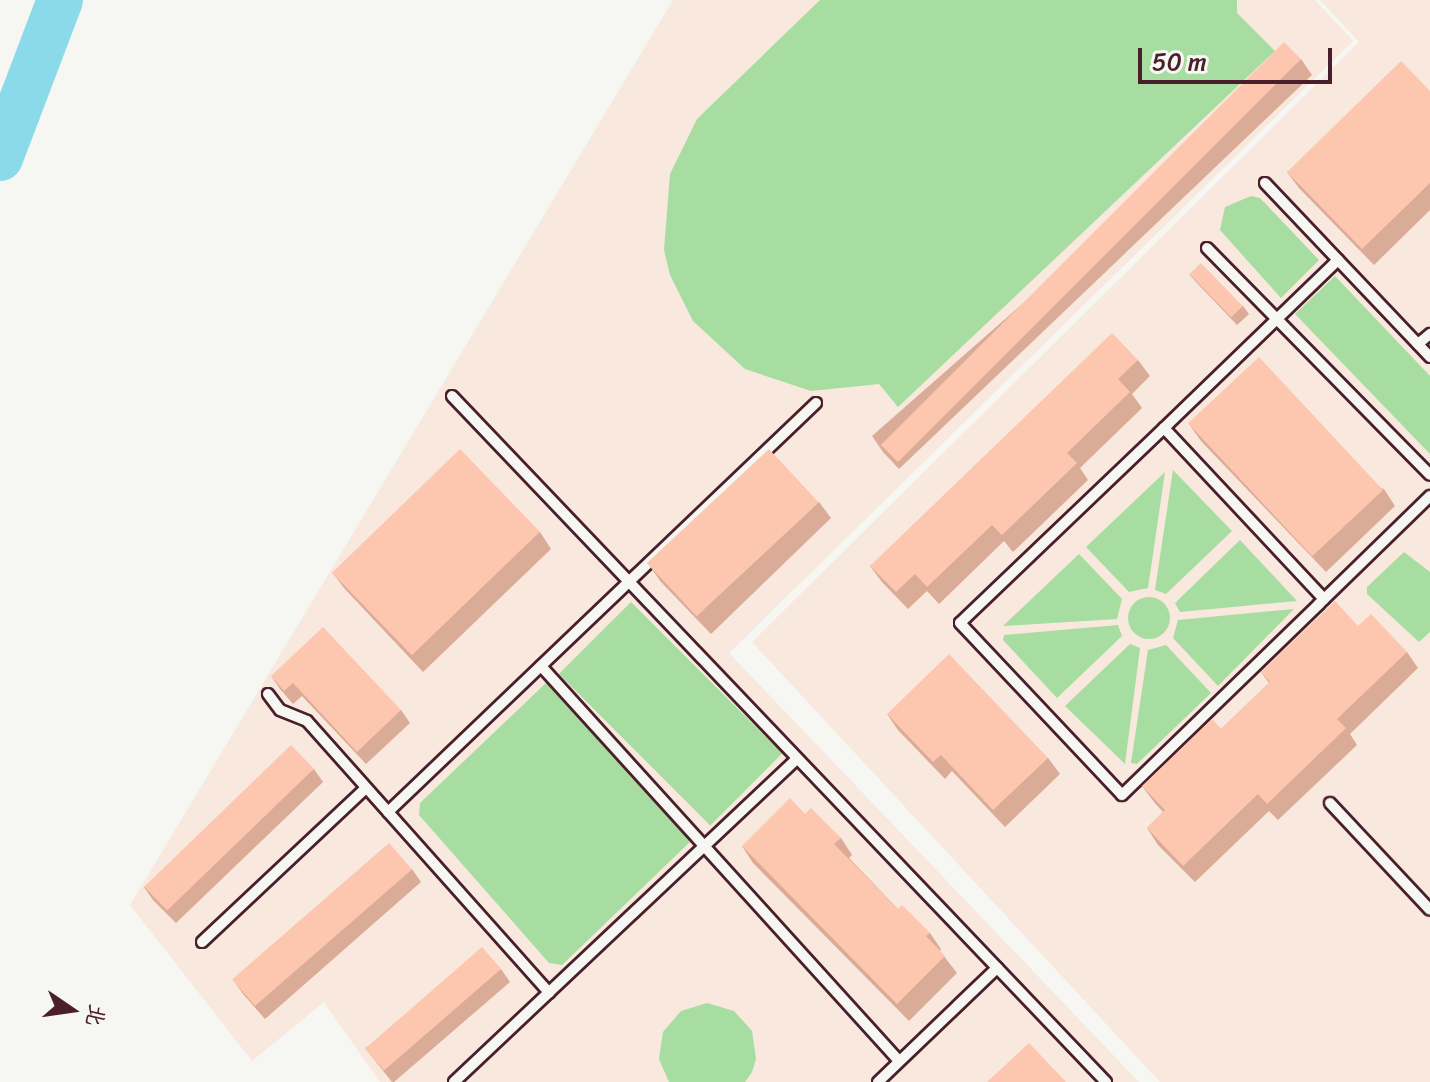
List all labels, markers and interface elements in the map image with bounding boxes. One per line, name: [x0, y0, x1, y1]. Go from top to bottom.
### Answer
scale bar: [1142, 32, 1336, 82]
text: 50 m: [1152, 41, 1207, 83]
north arrow: [32, 970, 112, 1050]
text: 北: [74, 1000, 117, 1031]

